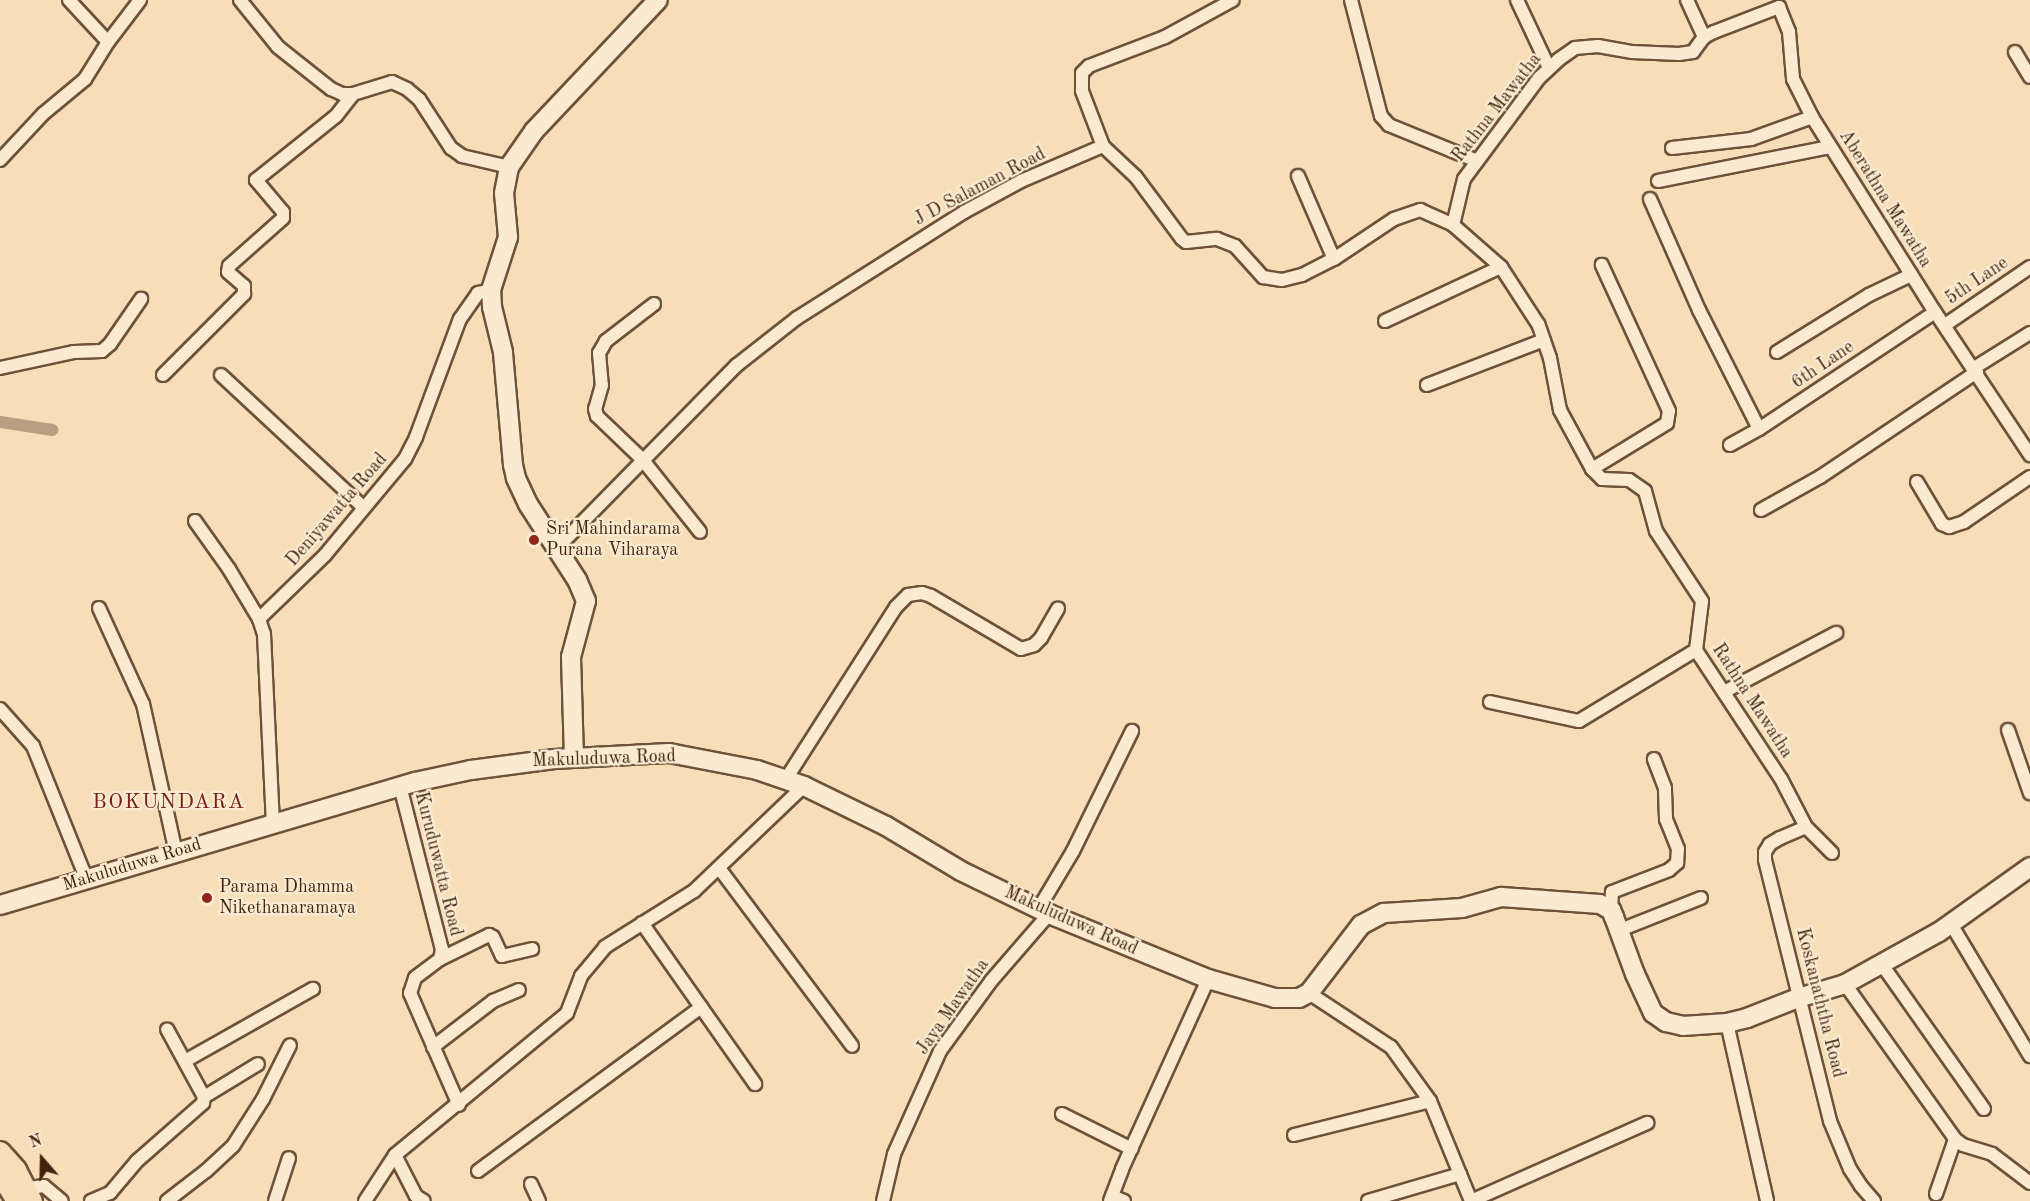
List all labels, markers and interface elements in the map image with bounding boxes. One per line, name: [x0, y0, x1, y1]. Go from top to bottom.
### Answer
street label: Rathna Mawatha: [1448, 49, 1546, 167]
street label: Aberathna Mawatha: [1834, 126, 1936, 272]
street label: J D Salaman Road: [911, 143, 1049, 231]
street label: 5th Lane: [1942, 252, 2012, 310]
street label: 6th Lane: [1788, 336, 1858, 394]
street label: Deniyawatta Road: [282, 449, 392, 571]
place label: Sri Mahindarama Purana Viharaya: [546, 519, 681, 562]
marker: Sri Mahindarama Purana Viharaya: [527, 533, 541, 547]
street label: Rathna Mawatha: [1707, 640, 1797, 762]
street label: Makuluduwa Road: [532, 746, 676, 772]
district label: BOKUNDARA: [92, 790, 246, 816]
street label: Kuruduwatta Road: [410, 790, 466, 938]
street label: Makuluduwa Road: [60, 834, 204, 896]
place label: Parama Dhamma Nikethanaramaya: [219, 877, 356, 920]
street label: Makuluduwa Road: [1001, 882, 1141, 960]
marker: Parama Dhamma Nikethanaramaya: [200, 891, 214, 905]
street label: Koskanaththa Road: [1791, 926, 1849, 1080]
street label: Jaya Mawatha: [912, 955, 994, 1059]
north arrow: [12, 1129, 72, 1189]
text: N: [27, 1132, 44, 1152]

